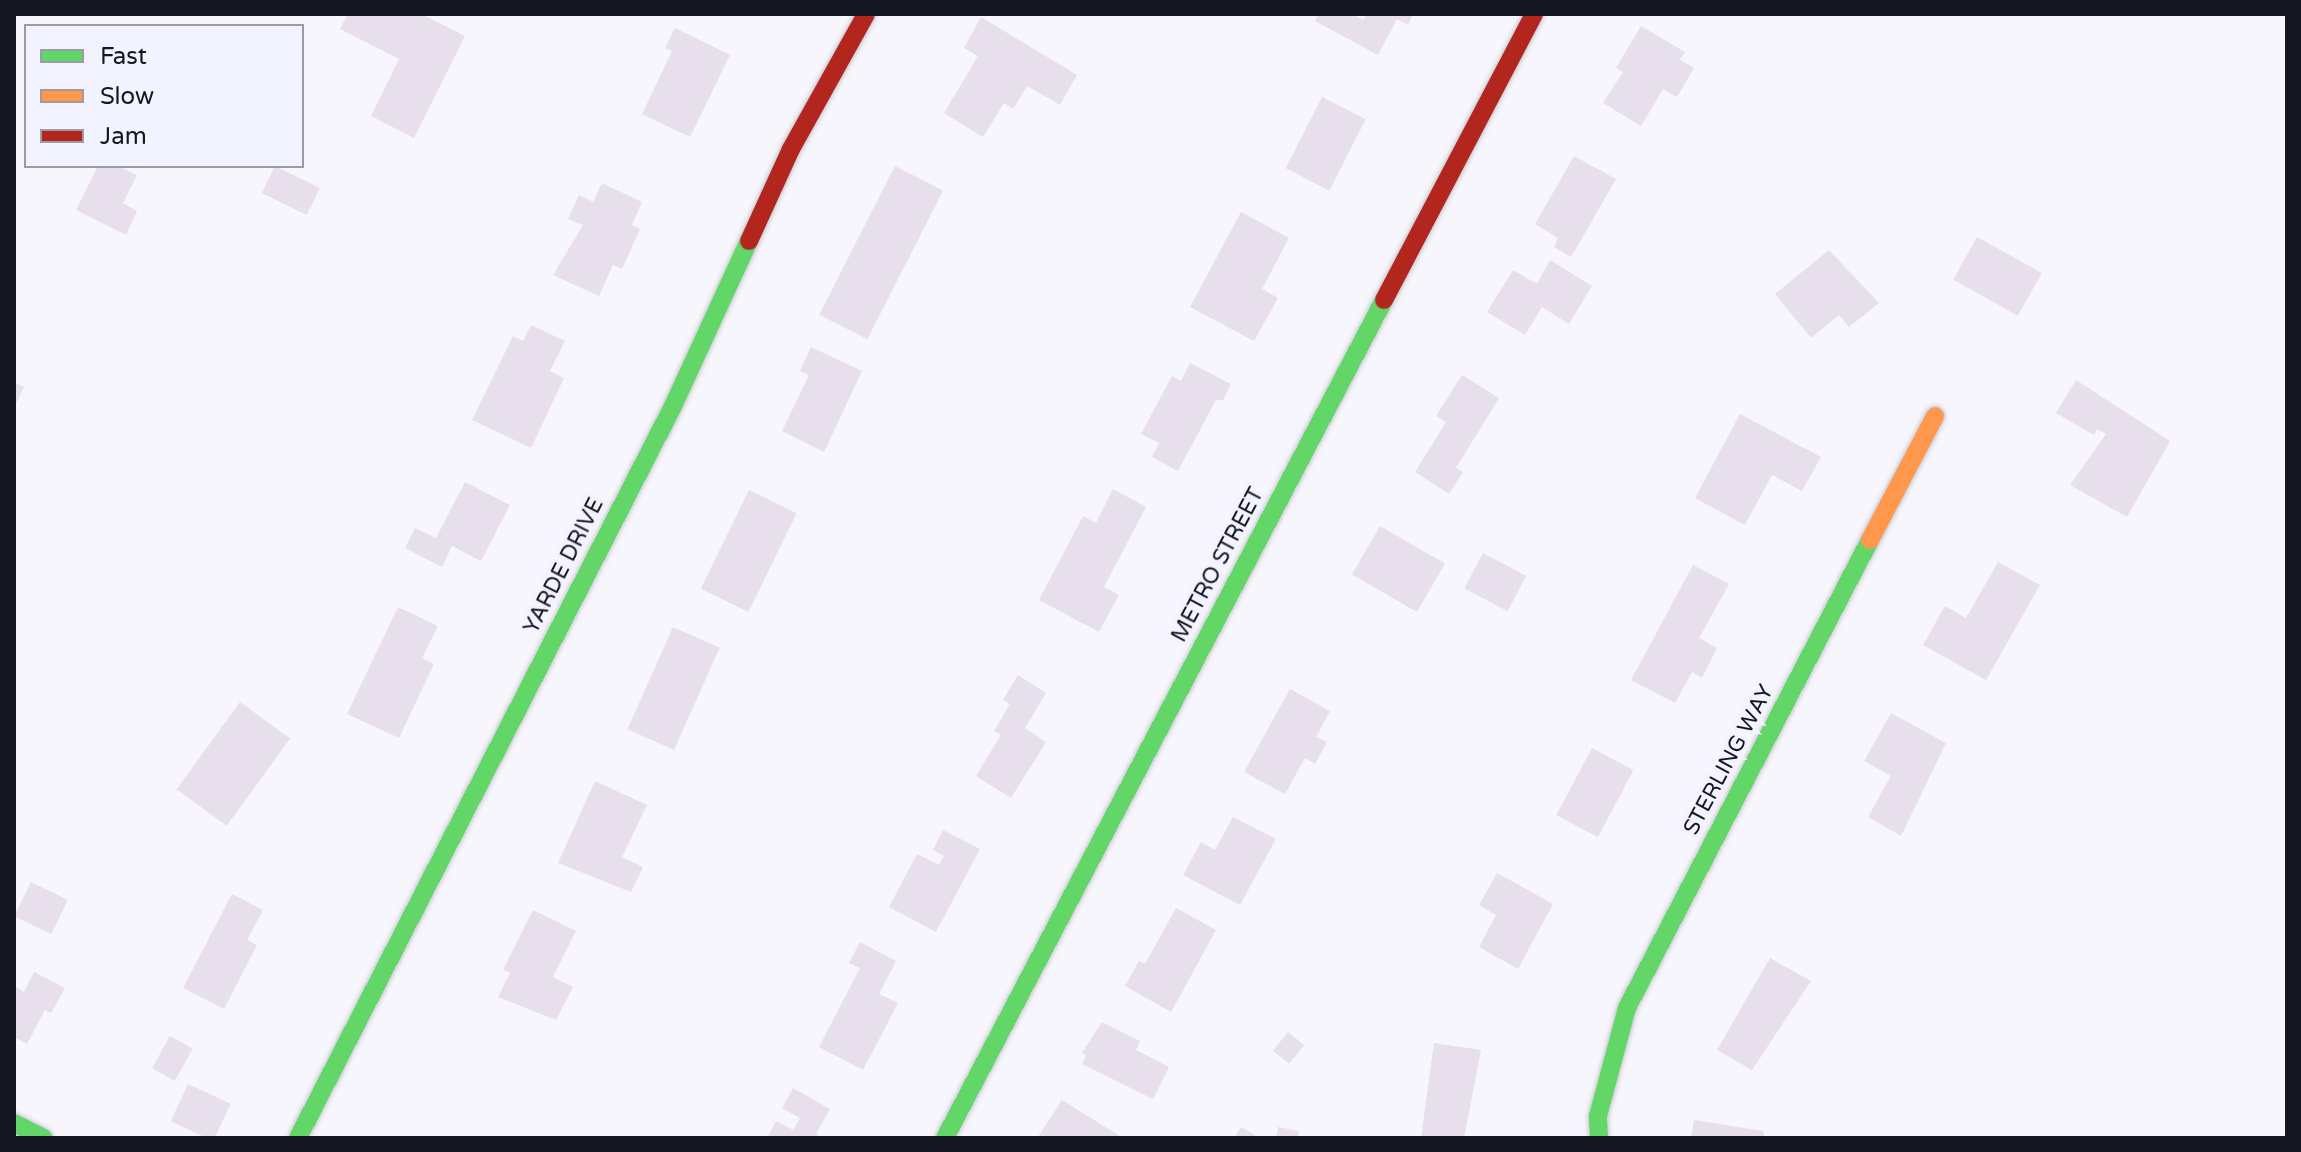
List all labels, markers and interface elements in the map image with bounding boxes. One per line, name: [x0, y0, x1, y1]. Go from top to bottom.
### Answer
legend: [24, 24, 304, 168]
text: Fast: [100, 42, 147, 71]
text: Slow: [100, 82, 154, 111]
text: Jam: [100, 122, 147, 151]
street label: METRO STREET: [1166, 483, 1270, 647]
street label: YARDE DRIVE: [518, 494, 610, 638]
street label: STERLING WAY: [1678, 680, 1780, 840]

